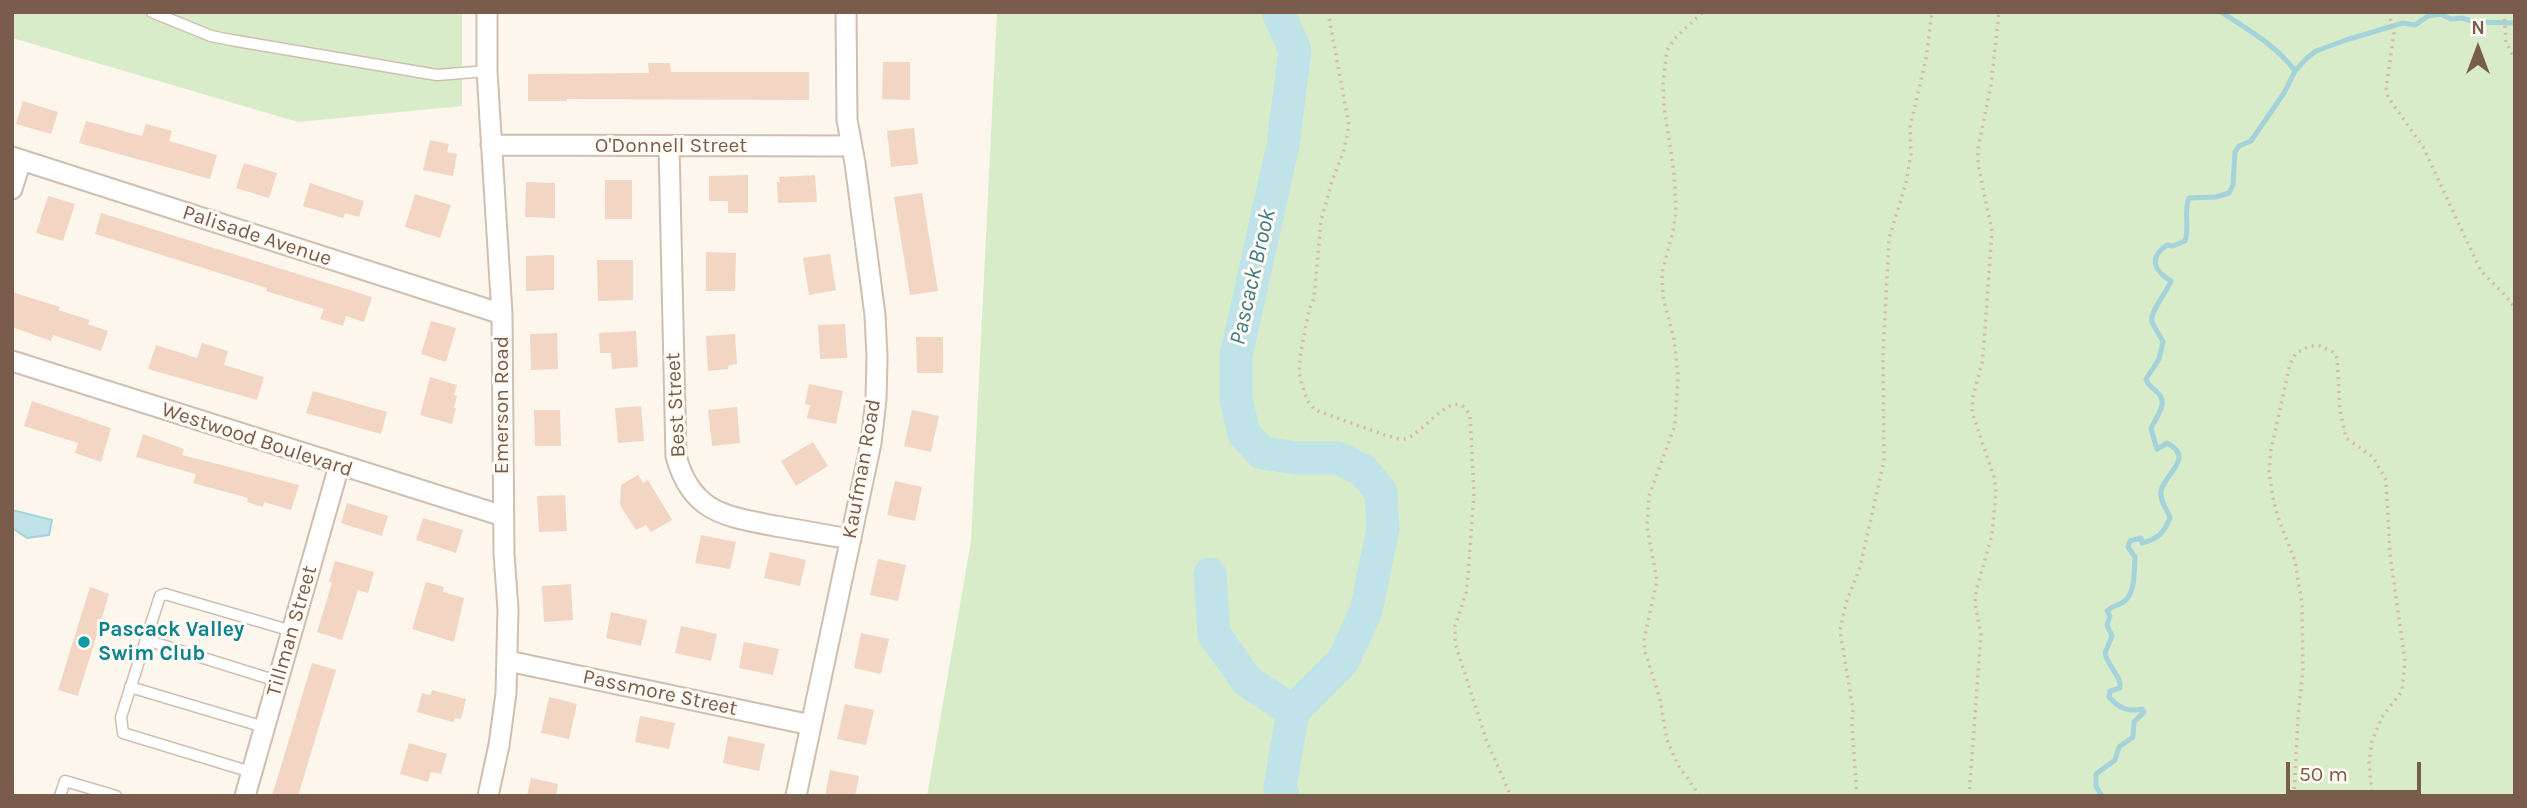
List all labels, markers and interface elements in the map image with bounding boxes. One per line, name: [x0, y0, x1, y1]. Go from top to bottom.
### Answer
north arrow: [2443, 14, 2513, 84]
text: N: [2471, 17, 2485, 39]
street label: O'Donnell Street: [595, 133, 747, 159]
street label: Palisade Avenue: [179, 200, 335, 272]
water label: Pascack Brook: [1224, 206, 1282, 348]
street label: Emerson Road: [489, 336, 515, 474]
street label: Best Street: [661, 352, 691, 458]
street label: Westwood Boulevard: [158, 397, 356, 483]
street label: Kaufman Road: [837, 397, 887, 541]
street label: Tillman Street: [261, 563, 323, 699]
place label: Pascack Valley Swim Club: [98, 617, 244, 667]
marker: Pascack Valley Swim Club: [76, 634, 92, 650]
street label: Passmore Street: [580, 664, 740, 722]
scale bar: [2289, 748, 2424, 792]
text: 50 m: [2299, 762, 2348, 786]

